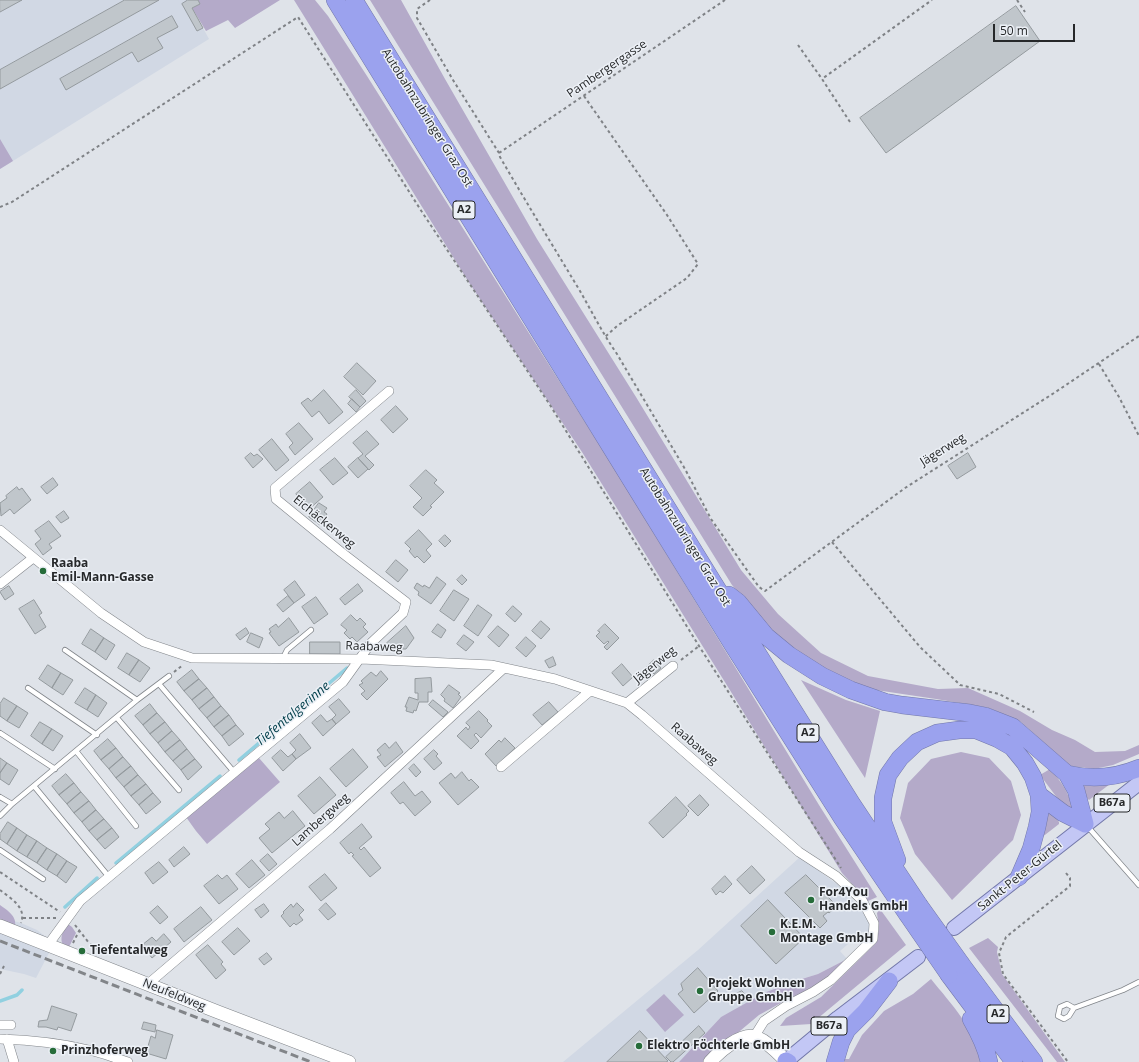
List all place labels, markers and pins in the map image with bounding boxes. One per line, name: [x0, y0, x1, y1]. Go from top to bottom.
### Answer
place label: Raaba Emil-Mann-Gasse: [51, 557, 154, 585]
marker: Raaba Emil-Mann-Gasse: [38, 566, 48, 576]
place label: For4You Handels GmbH: [819, 886, 908, 914]
marker: For4You Handels GmbH: [806, 895, 816, 905]
place label: K.E.M. Montage GmbH: [780, 918, 873, 946]
marker: K.E.M. Montage GmbH: [767, 927, 777, 937]
place label: Tiefentalweg: [90, 944, 168, 958]
marker: Tiefentalweg: [77, 946, 87, 956]
place label: Projekt Wohnen Gruppe GmbH: [708, 977, 805, 1005]
marker: Projekt Wohnen Gruppe GmbH: [695, 986, 705, 996]
place label: Elektro Föchterle GmbH: [647, 1039, 790, 1053]
marker: Elektro Föchterle GmbH: [634, 1041, 644, 1051]
place label: Prinzhoferweg: [61, 1044, 148, 1058]
marker: Prinzhoferweg: [48, 1046, 58, 1056]

